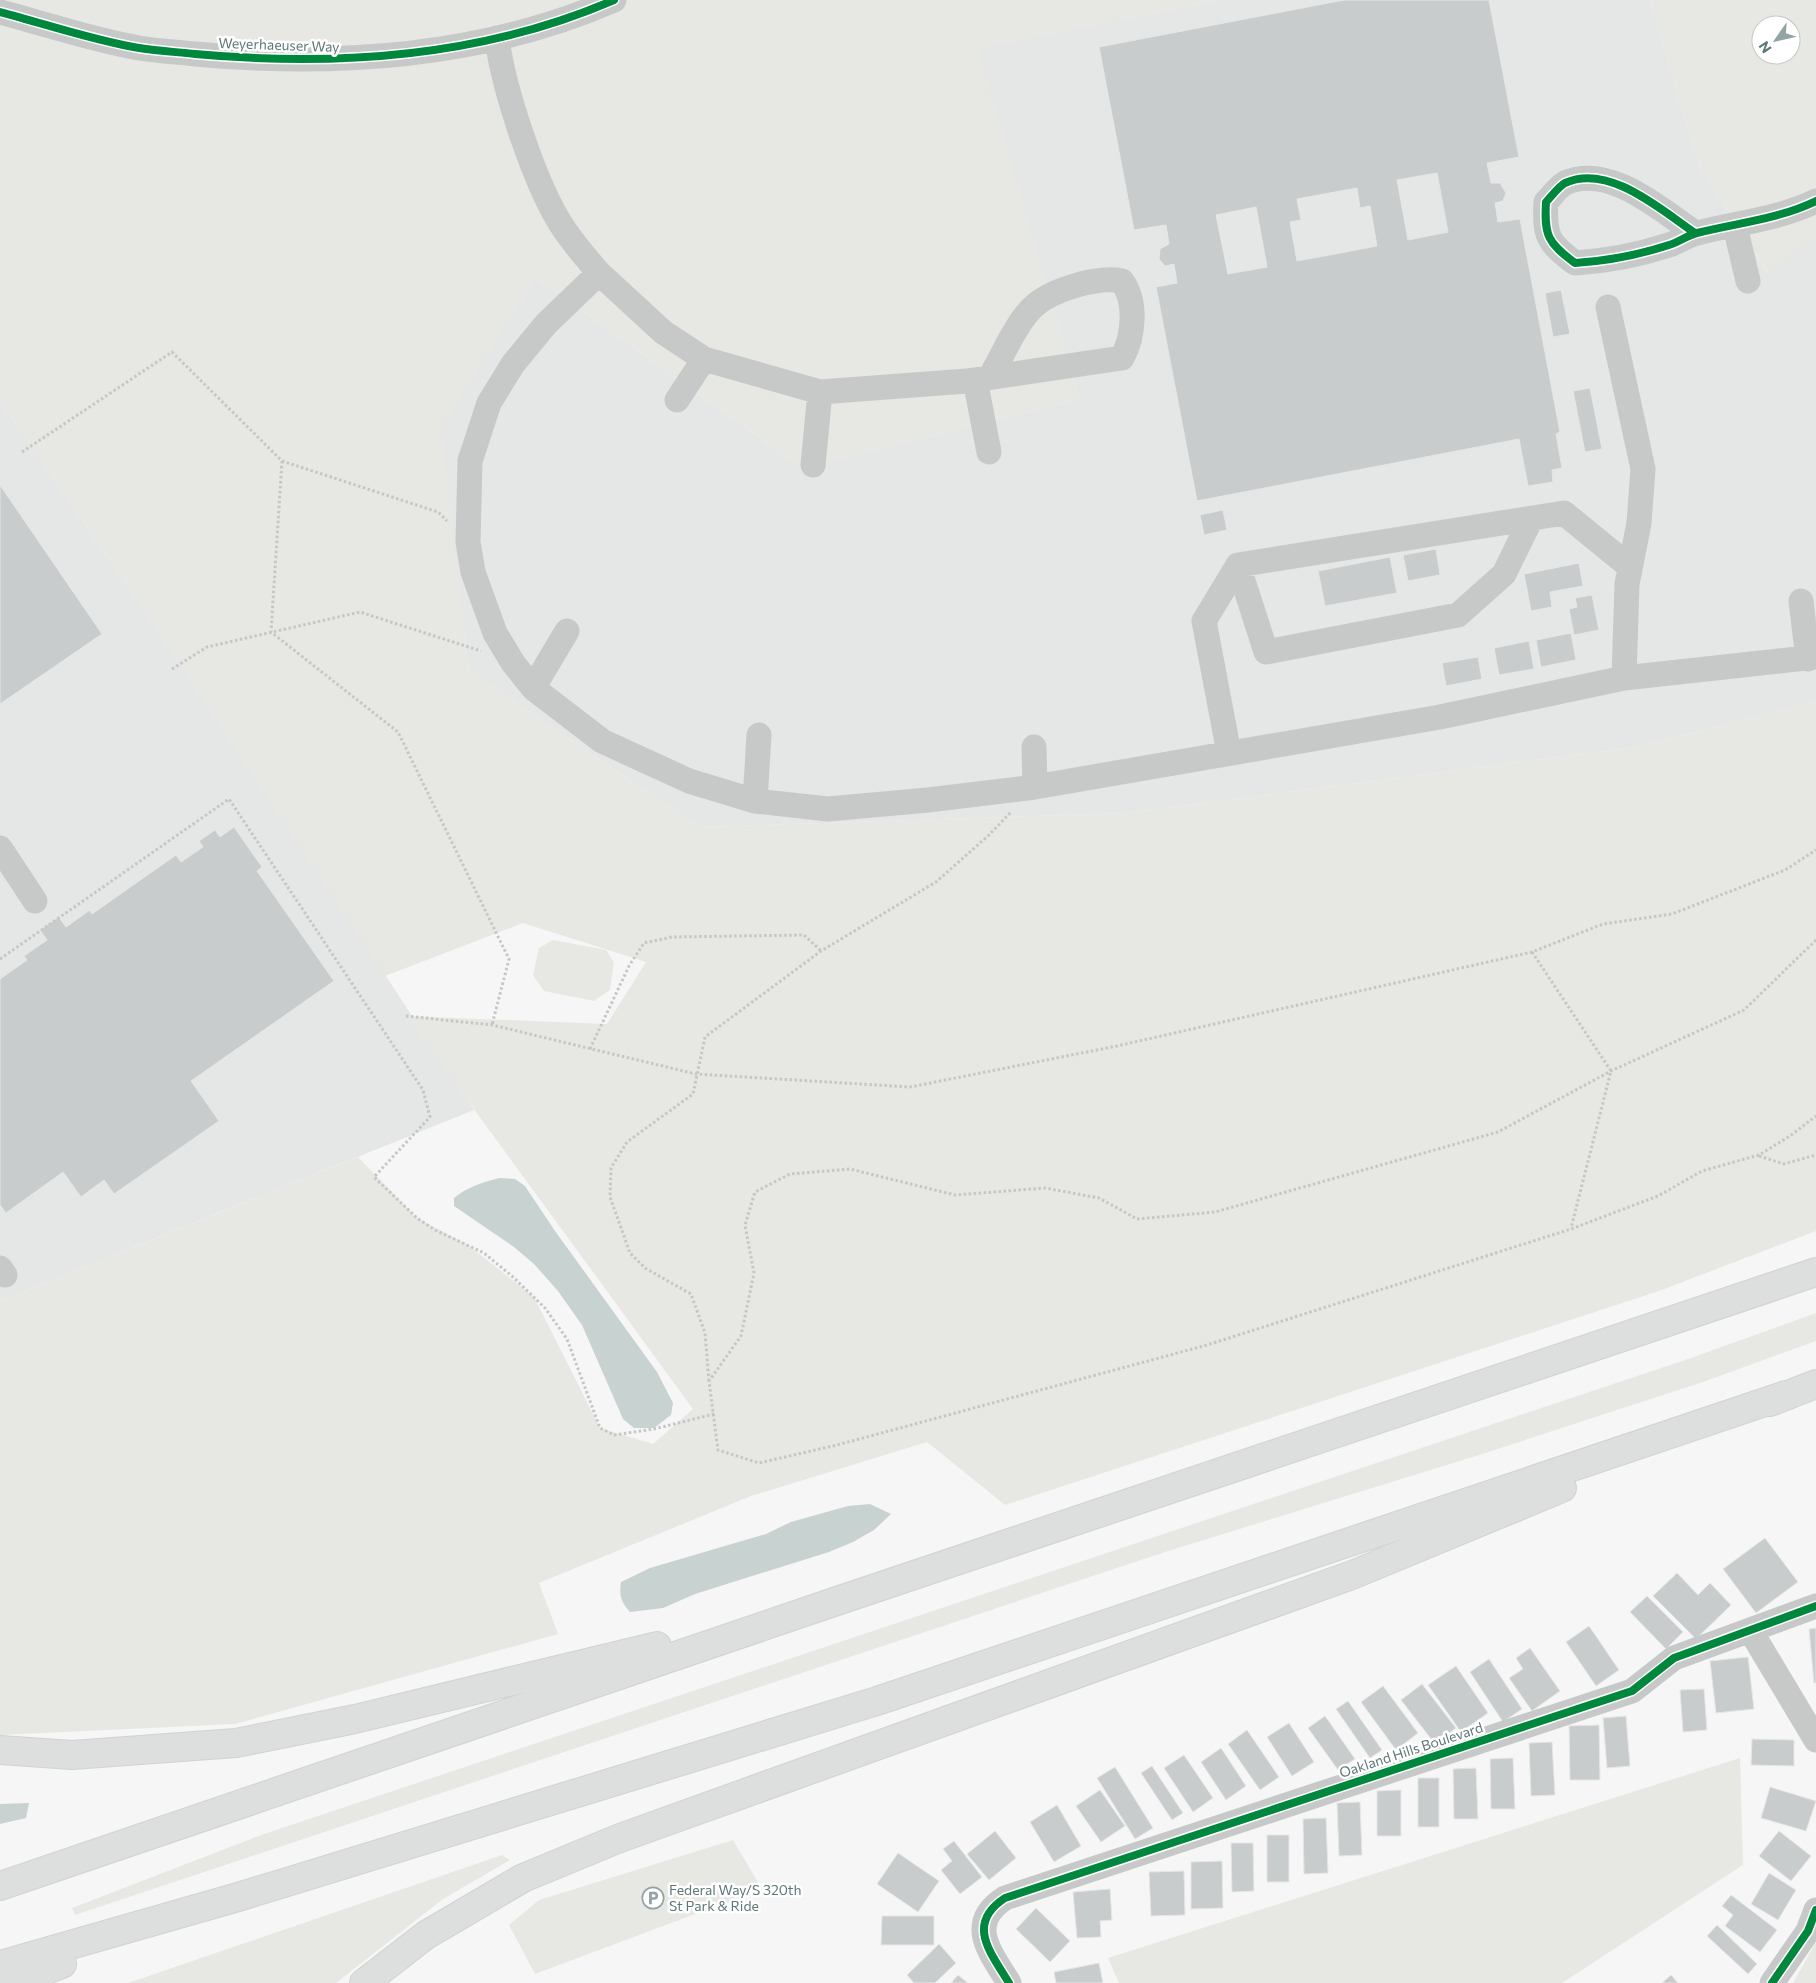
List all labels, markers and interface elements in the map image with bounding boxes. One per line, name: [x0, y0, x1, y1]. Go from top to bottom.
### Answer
north arrow: [1751, 15, 1801, 65]
street label: Weyerhaeuser Way: [218, 34, 340, 55]
text: N: [1755, 38, 1775, 57]
street label: Oakland Hills Boulevard: [1337, 1718, 1485, 1781]
place label: Federal Way/S 320th St Park & Ride: [669, 1881, 802, 1914]
parking icon: Federal Way/S 320th St Park & Ride: [641, 1886, 665, 1910]

